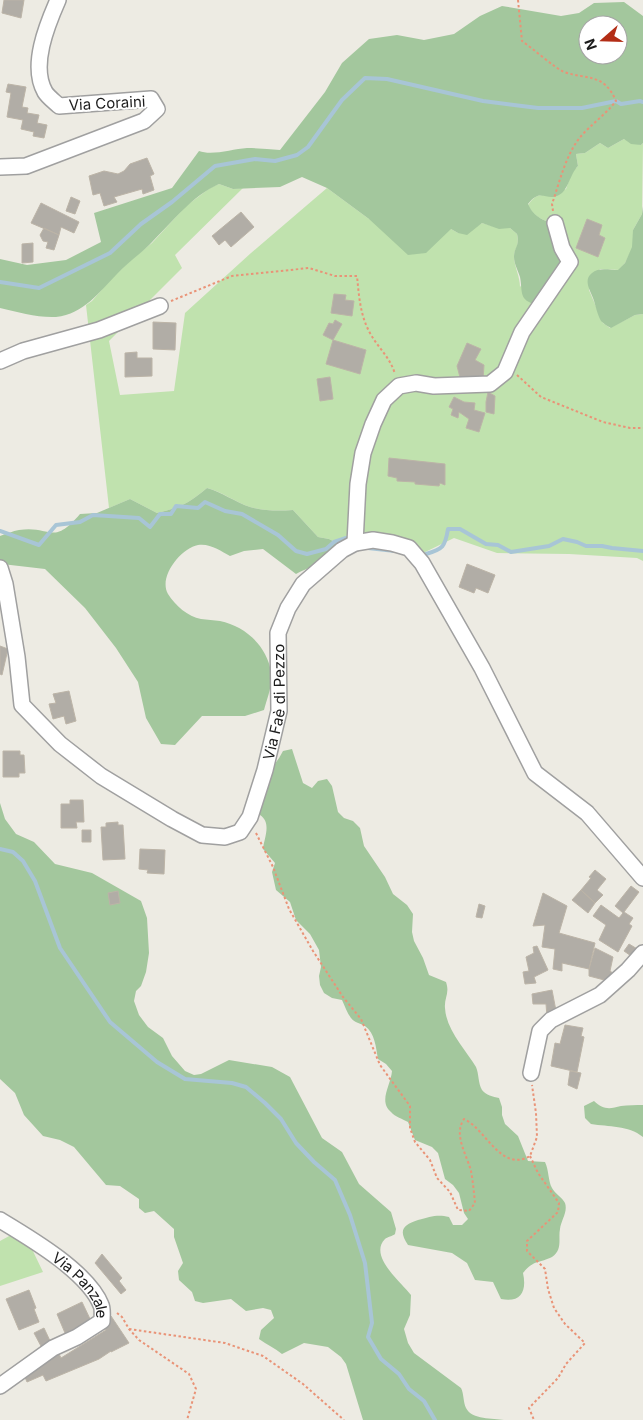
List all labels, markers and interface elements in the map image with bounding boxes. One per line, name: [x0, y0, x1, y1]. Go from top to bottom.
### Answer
north arrow: [578, 15, 628, 65]
text: N: [581, 37, 600, 53]
street label: Via Coraini: [68, 92, 146, 114]
street label: Via Faè di Pezzo: [258, 644, 289, 762]
street label: Via Panzale: [49, 1247, 112, 1319]

